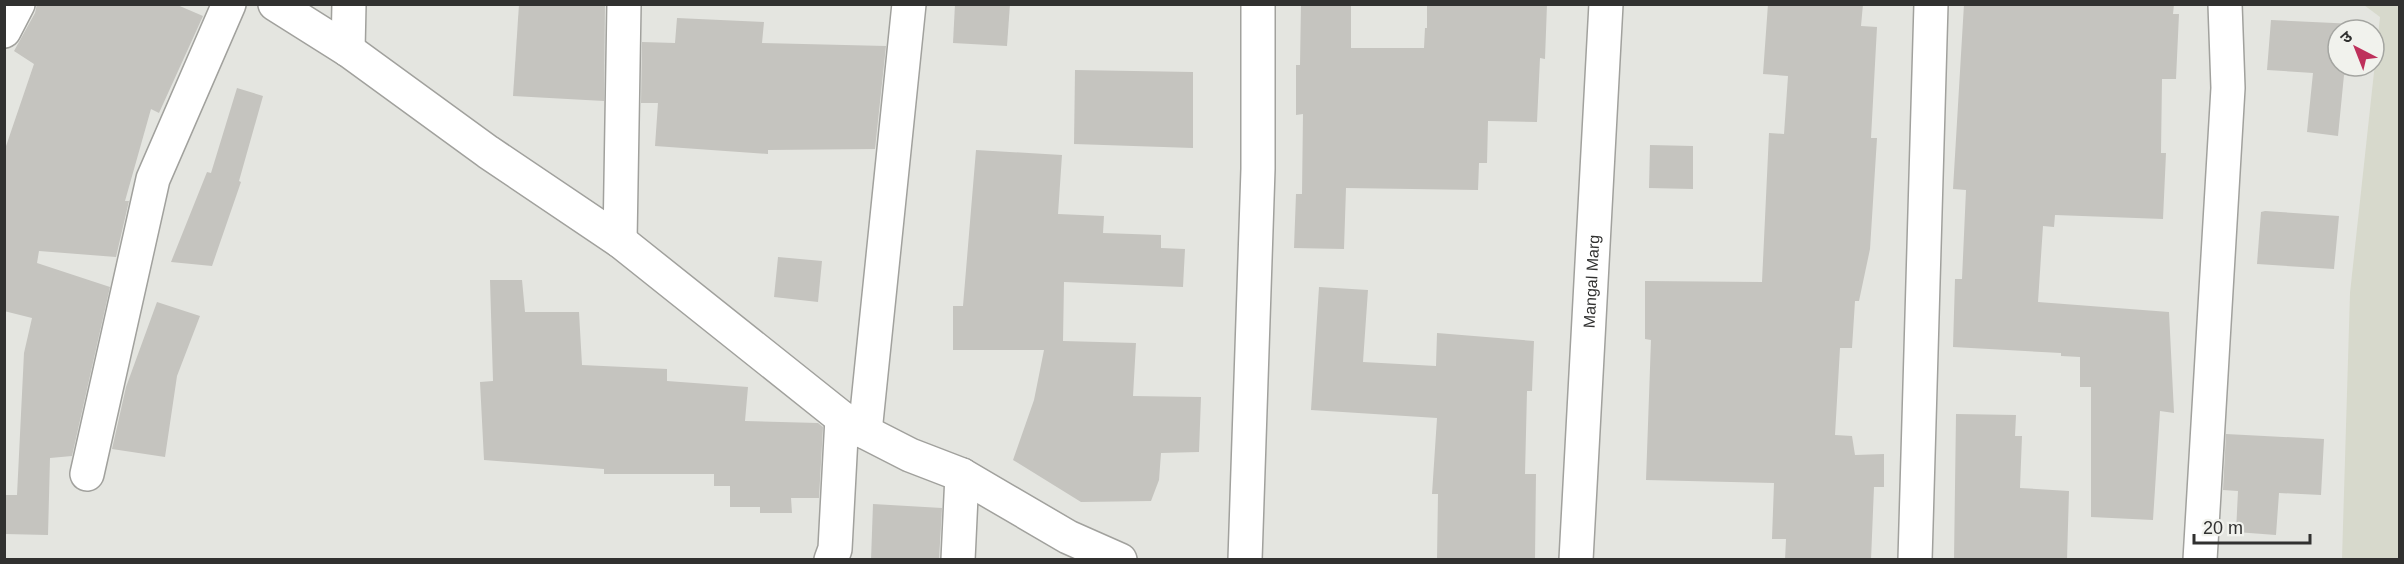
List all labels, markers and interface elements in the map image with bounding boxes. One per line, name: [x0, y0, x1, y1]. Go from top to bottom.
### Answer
north arrow: [2326, 18, 2386, 78]
text: उ: [2337, 27, 2356, 47]
street label: Mangal Marg: [1580, 234, 1602, 329]
scale bar: [2194, 507, 2310, 545]
text: 20 m: [2203, 518, 2243, 538]

